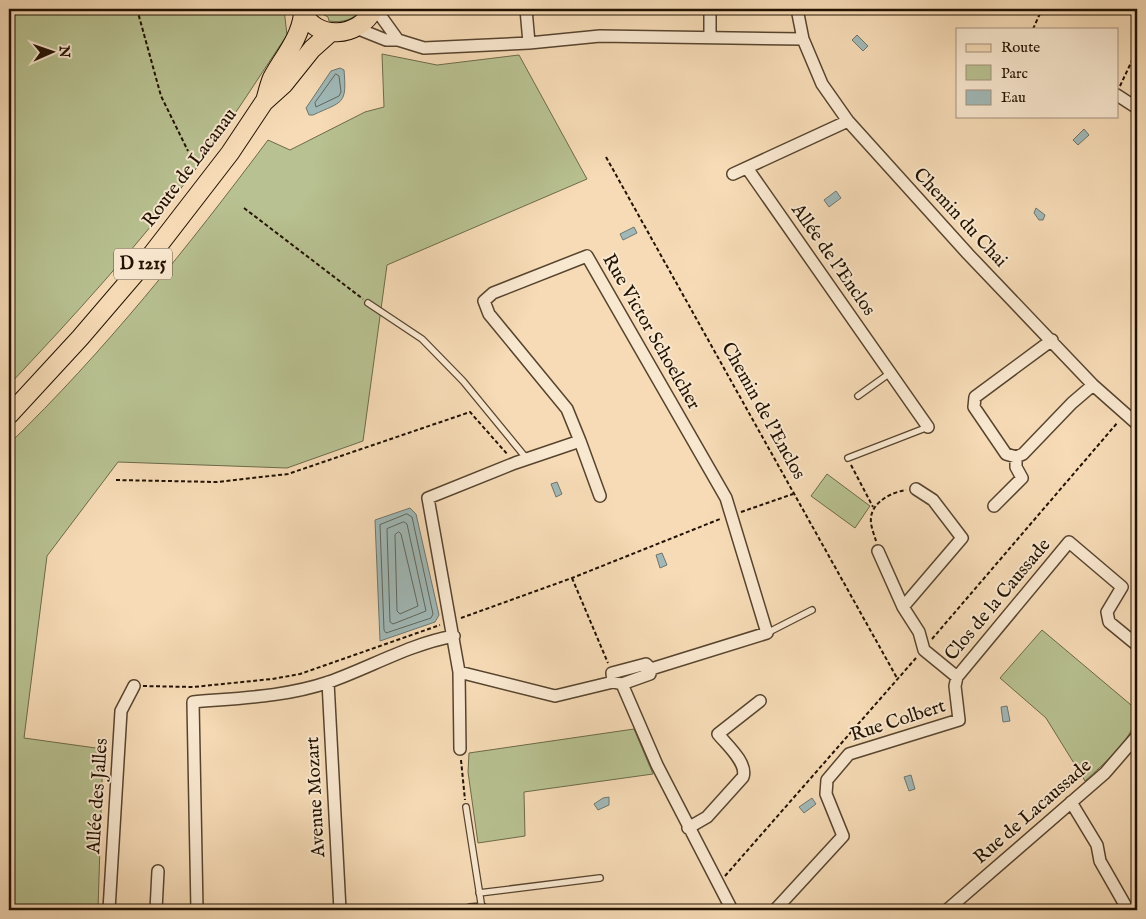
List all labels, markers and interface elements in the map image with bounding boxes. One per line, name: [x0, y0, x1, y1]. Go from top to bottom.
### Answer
north arrow: [28, 28, 78, 78]
legend: [956, 28, 1118, 118]
text: Route: [1001, 38, 1040, 57]
text: N: [55, 44, 73, 58]
text: Parc: [1001, 64, 1028, 83]
text: Eau: [1001, 88, 1026, 107]
street label: Route de Lacanau: [137, 104, 243, 232]
street label: Chemin du Chai: [908, 163, 1012, 273]
street label: Allée de l'Enclos: [785, 198, 881, 321]
road number: D 1215: [114, 248, 172, 280]
street label: Rue Victor Schoelcher: [597, 250, 706, 414]
street label: Chemin de l'Enclos: [715, 338, 811, 484]
street label: Clos de la Caussade: [940, 534, 1056, 666]
street label: Rue Colbert: [847, 694, 949, 748]
street label: Avenue Mozart: [301, 736, 331, 859]
street label: Allée des Jalles: [82, 737, 114, 855]
street label: Rue de Lacaussade: [969, 754, 1097, 870]

